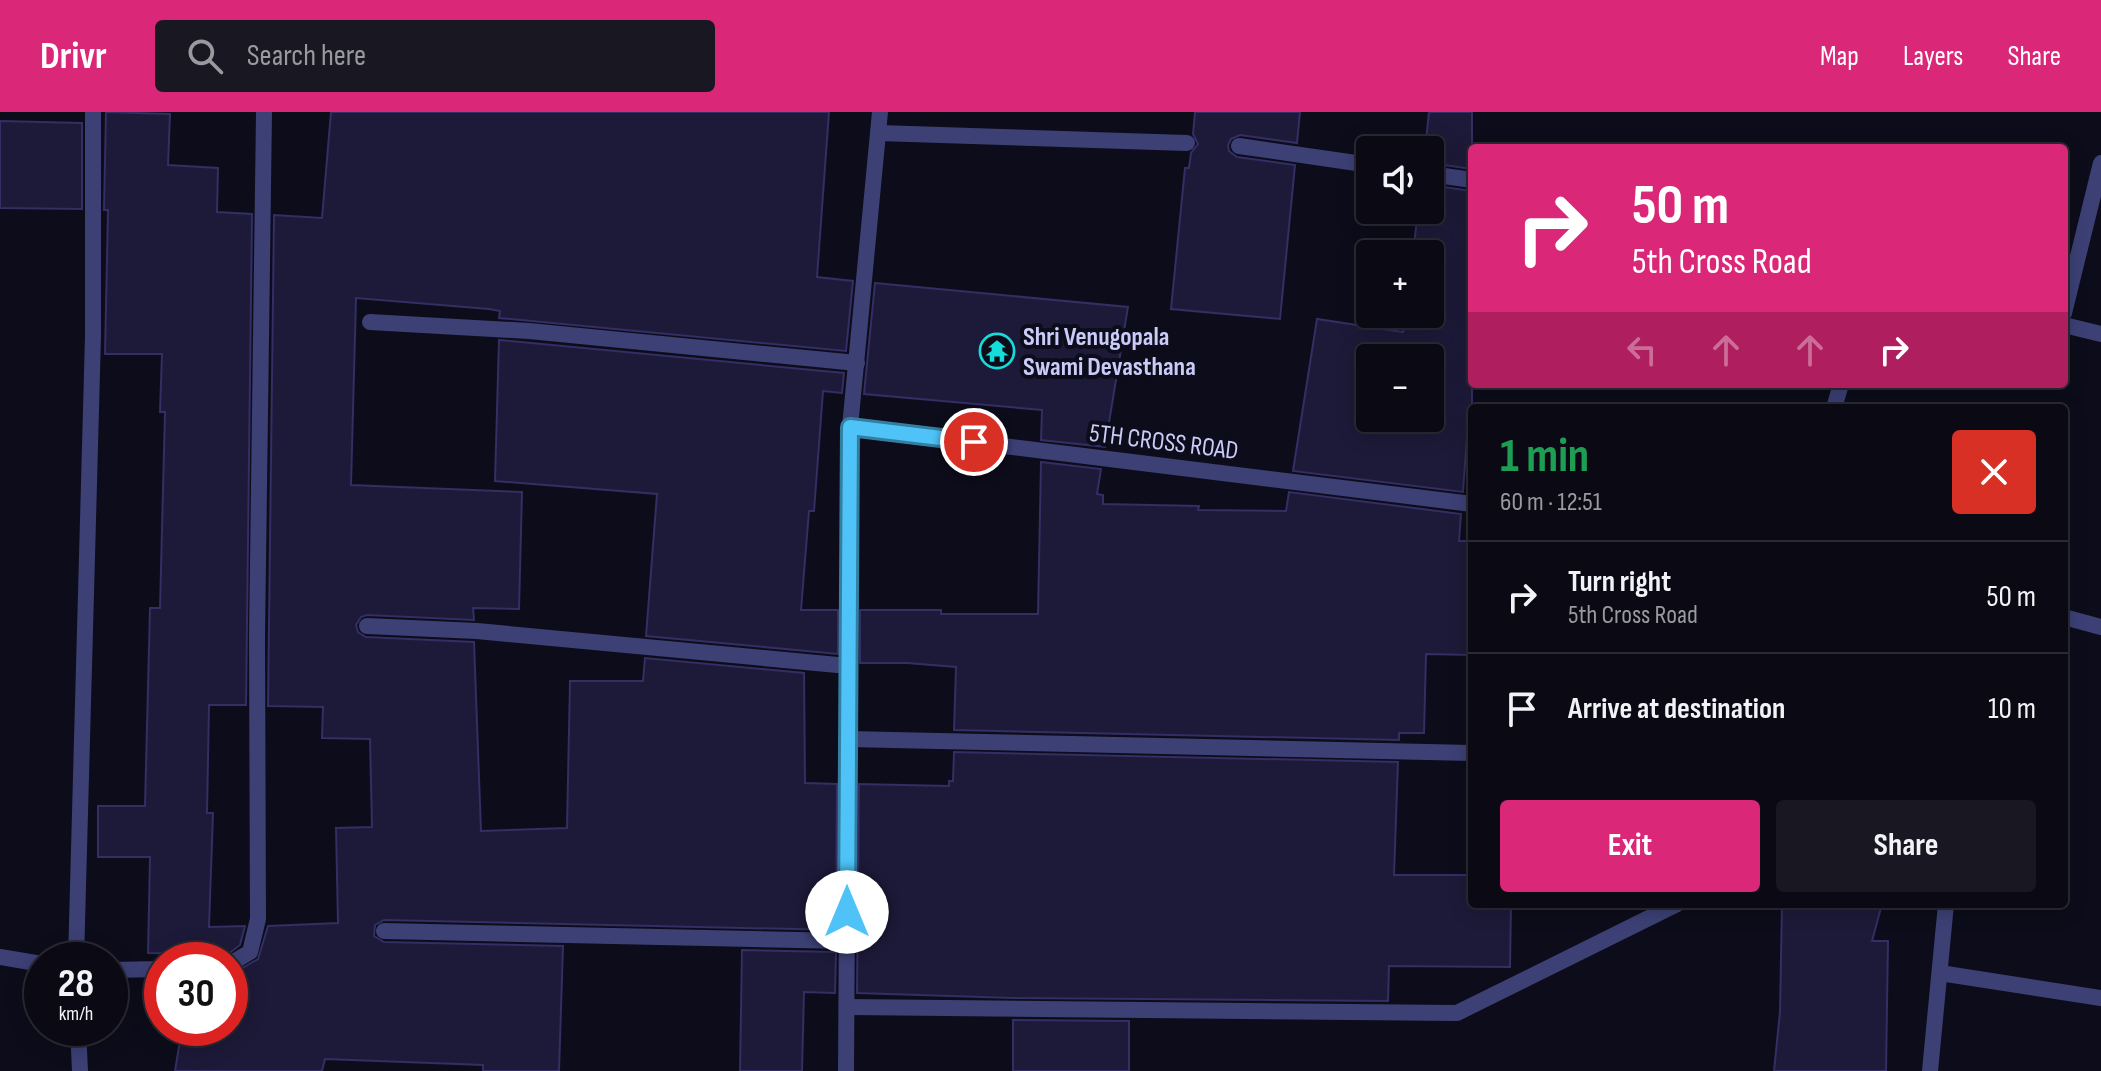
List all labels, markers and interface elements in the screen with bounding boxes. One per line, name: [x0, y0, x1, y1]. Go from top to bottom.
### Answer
search box: [155, 20, 715, 92]
text: Drivr: [40, 34, 107, 79]
icon: search: [183, 34, 227, 78]
text: Search here: [247, 38, 366, 74]
text: Map: [1820, 40, 1859, 73]
text: Layers: [1903, 40, 1963, 73]
text: Share: [2007, 40, 2061, 73]
map controls: [1356, 136, 1444, 432]
button: sound: [1356, 136, 1444, 224]
text: 50 m: [1632, 173, 1729, 240]
icon: right: [1500, 176, 1604, 280]
button: +: [1356, 240, 1444, 328]
text: 5th Cross Road: [1632, 241, 1812, 284]
place label: Shri Venugopala Swami Devasthana: [1023, 322, 1196, 383]
icon: left: [1620, 328, 1664, 372]
icon: ahead: [1704, 328, 1748, 372]
icon: ahead: [1788, 328, 1832, 372]
icon: right: [1872, 328, 1916, 372]
temple icon: Shri Venugopala Swami Devasthana: [978, 332, 1016, 370]
button: −: [1356, 344, 1444, 432]
pin: [940, 408, 1008, 476]
street label: 5TH CROSS ROAD: [1088, 418, 1240, 467]
icon: arrive: [952, 420, 996, 464]
text: 1 min: [1500, 428, 1589, 485]
button: close: [1952, 430, 2036, 514]
text: 60 m · 12:51: [1500, 487, 1602, 518]
text: Turn right: [1568, 564, 1671, 600]
icon: right: [1500, 575, 1544, 619]
text: 50 m: [1987, 579, 2036, 615]
text: 5th Cross Road: [1568, 600, 1698, 631]
icon: arrive: [1500, 687, 1544, 731]
text: Arrive at destination: [1568, 691, 1785, 727]
text: 10 m: [1988, 691, 2036, 727]
button: Exit: [1500, 800, 1760, 892]
button: Share: [1776, 800, 2036, 892]
position arrow: [805, 870, 889, 954]
speed limit sign: 30: [144, 942, 248, 1046]
text: 28: [58, 960, 94, 1008]
text: km/h: [59, 1002, 93, 1026]

